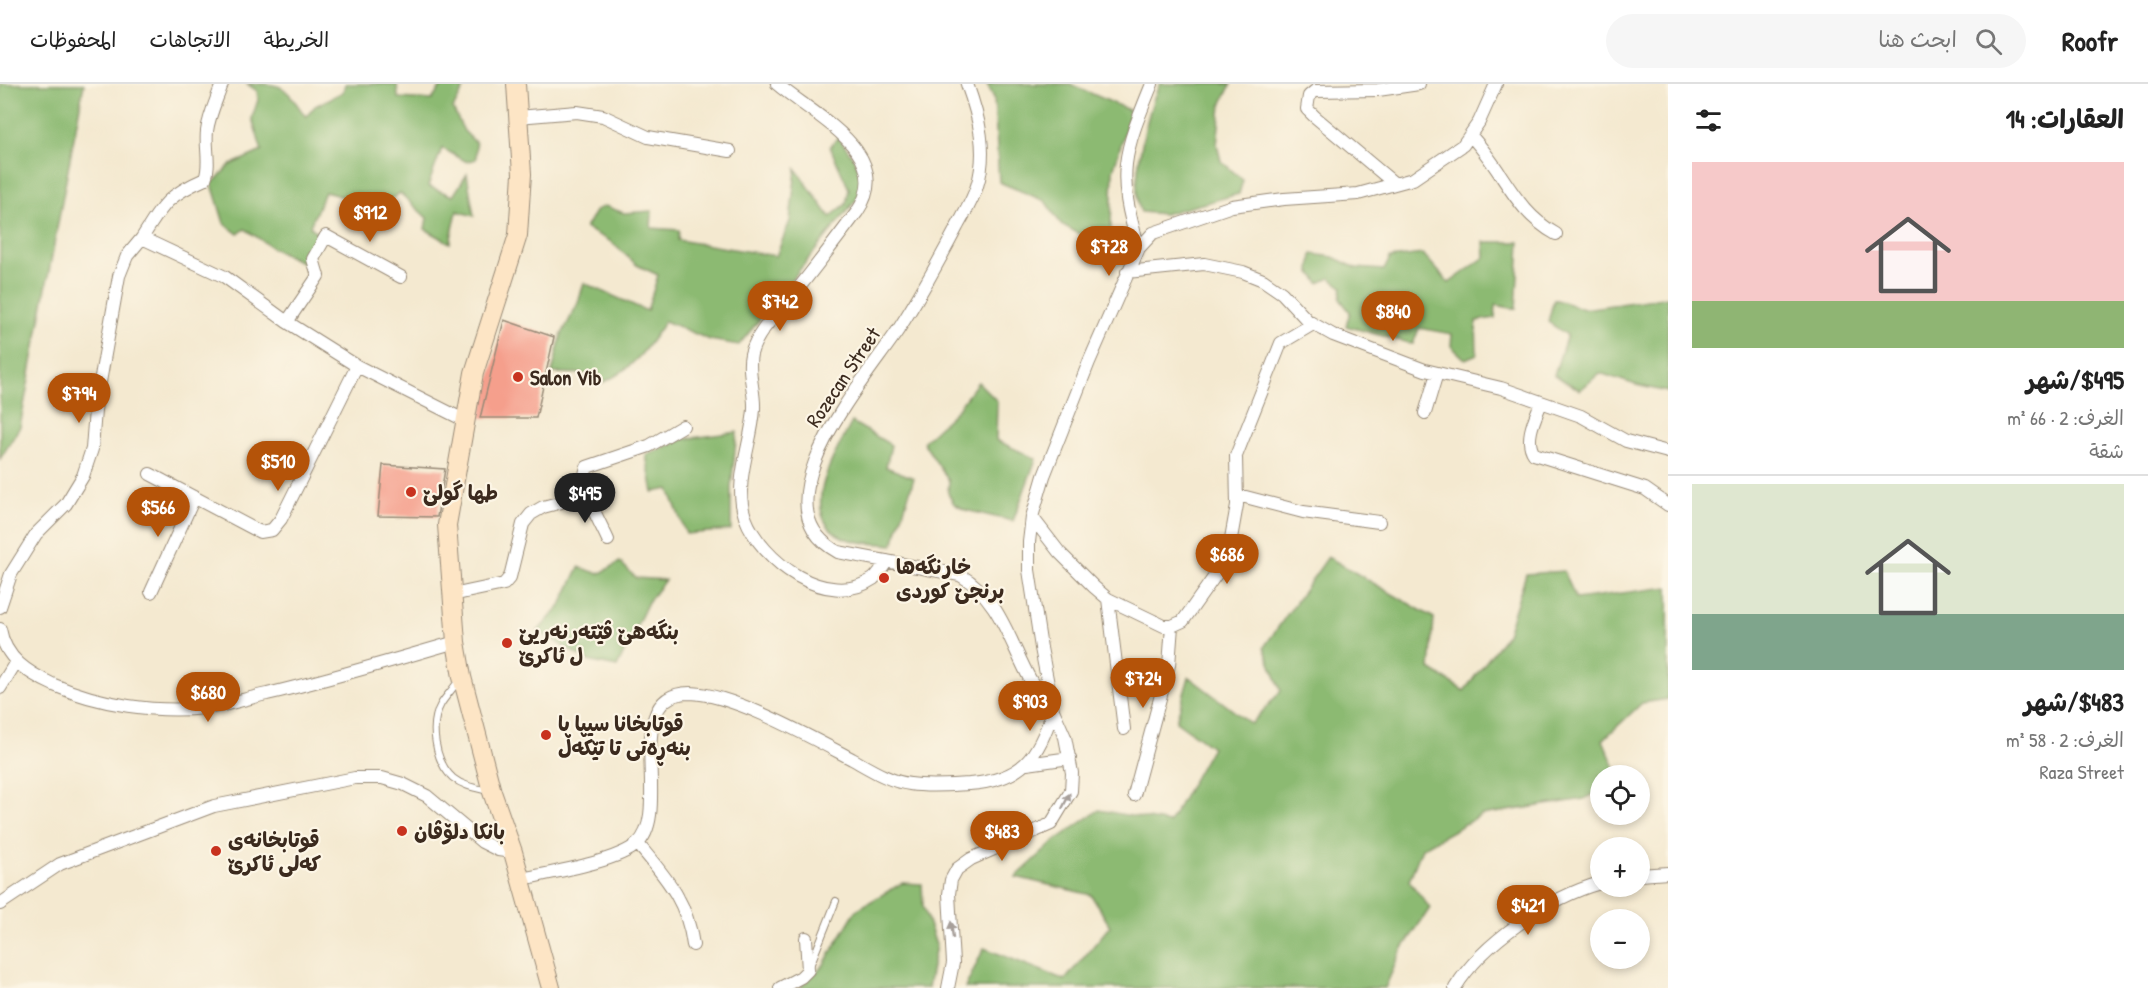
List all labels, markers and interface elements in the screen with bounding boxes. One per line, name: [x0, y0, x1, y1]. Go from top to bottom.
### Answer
search box: [1606, 14, 2026, 68]
text: Roofr: [2062, 22, 2118, 60]
text: ابحث هنا: [1878, 24, 1957, 54]
text: المحفوظات: [30, 25, 116, 54]
text: الاتجاهات: [149, 25, 231, 54]
text: الخريطة: [264, 25, 329, 54]
icon: search: [1972, 25, 2005, 58]
text: العقارات: 14: [2006, 101, 2124, 136]
icon: filters: [1692, 104, 1725, 137]
pin: $912: [334, 192, 406, 243]
text: $912: [353, 198, 387, 225]
icon: home: [1854, 201, 1962, 309]
pin: $728: [1073, 226, 1145, 277]
text: $728: [1090, 232, 1128, 259]
pin: $742: [744, 281, 816, 332]
text: $742: [762, 287, 798, 314]
pin: $840: [1357, 291, 1429, 342]
text: $840: [1375, 297, 1411, 324]
street label: Rozecan Street: [799, 321, 888, 433]
text: $495/شهر: [2026, 362, 2124, 397]
place label: Salon Vib: [530, 363, 602, 392]
marker: Salon Vib: [511, 370, 525, 384]
pin: $794: [43, 373, 115, 424]
text: $794: [62, 379, 96, 406]
text: الغرف: 2 · 66 m²: [2007, 404, 2124, 431]
text: شقة: [2089, 437, 2124, 464]
pin: $510: [242, 441, 314, 492]
text: $510: [261, 447, 295, 474]
pin: $495: [549, 473, 621, 524]
place label: طها گولێ: [423, 478, 498, 507]
text: $495: [568, 479, 602, 506]
marker: طها گولێ: [404, 485, 418, 499]
pin: $566: [122, 487, 194, 538]
text: $566: [141, 493, 175, 520]
icon: home: [1854, 523, 1962, 631]
pin: $686: [1191, 534, 1263, 585]
text: $686: [1210, 540, 1244, 567]
place label: خارنگەها برنجێ کوردی: [896, 552, 1004, 605]
marker: خارنگەها برنجێ کوردی: [877, 571, 891, 585]
place label: بنگەهێ ڤێتەرنەریێ ل ئاکرێ: [518, 617, 679, 670]
marker: بنگەهێ ڤێتەرنەریێ ل ئاکرێ: [500, 636, 514, 650]
pin: $724: [1107, 658, 1179, 709]
text: $724: [1125, 664, 1161, 691]
pin: $680: [172, 672, 244, 723]
text: $680: [190, 678, 226, 705]
pin: $903: [994, 681, 1066, 732]
text: $483/شهر: [2024, 684, 2124, 719]
text: $903: [1012, 687, 1048, 714]
place label: قوتابخانا سیپا یا بنەڕەتی تا تێکەڵ: [558, 709, 691, 766]
text: الغرف: 2 · 58 m²: [2006, 726, 2124, 753]
marker: قوتابخانا سیپا یا بنەڕەتی تا تێکەڵ: [539, 728, 553, 742]
text: Raza Street: [2040, 758, 2124, 785]
map controls: [1590, 765, 1650, 969]
button: locate: [1590, 765, 1650, 825]
one-way arrow: [1061, 792, 1071, 809]
pin: $483: [966, 811, 1038, 862]
place label: بانکا دلۆڤان: [414, 817, 505, 846]
text: $483: [984, 817, 1020, 844]
marker: بانکا دلۆڤان: [395, 824, 409, 838]
place label: قوتابخانەی کەلی ئاکرێ: [227, 825, 322, 878]
button: +: [1590, 837, 1650, 897]
marker: قوتابخانەی کەلی ئاکرێ: [209, 844, 223, 858]
pin: $421: [1492, 885, 1564, 936]
text: $421: [1511, 891, 1545, 918]
button: −: [1590, 909, 1650, 969]
one-way arrow: [947, 921, 957, 940]

